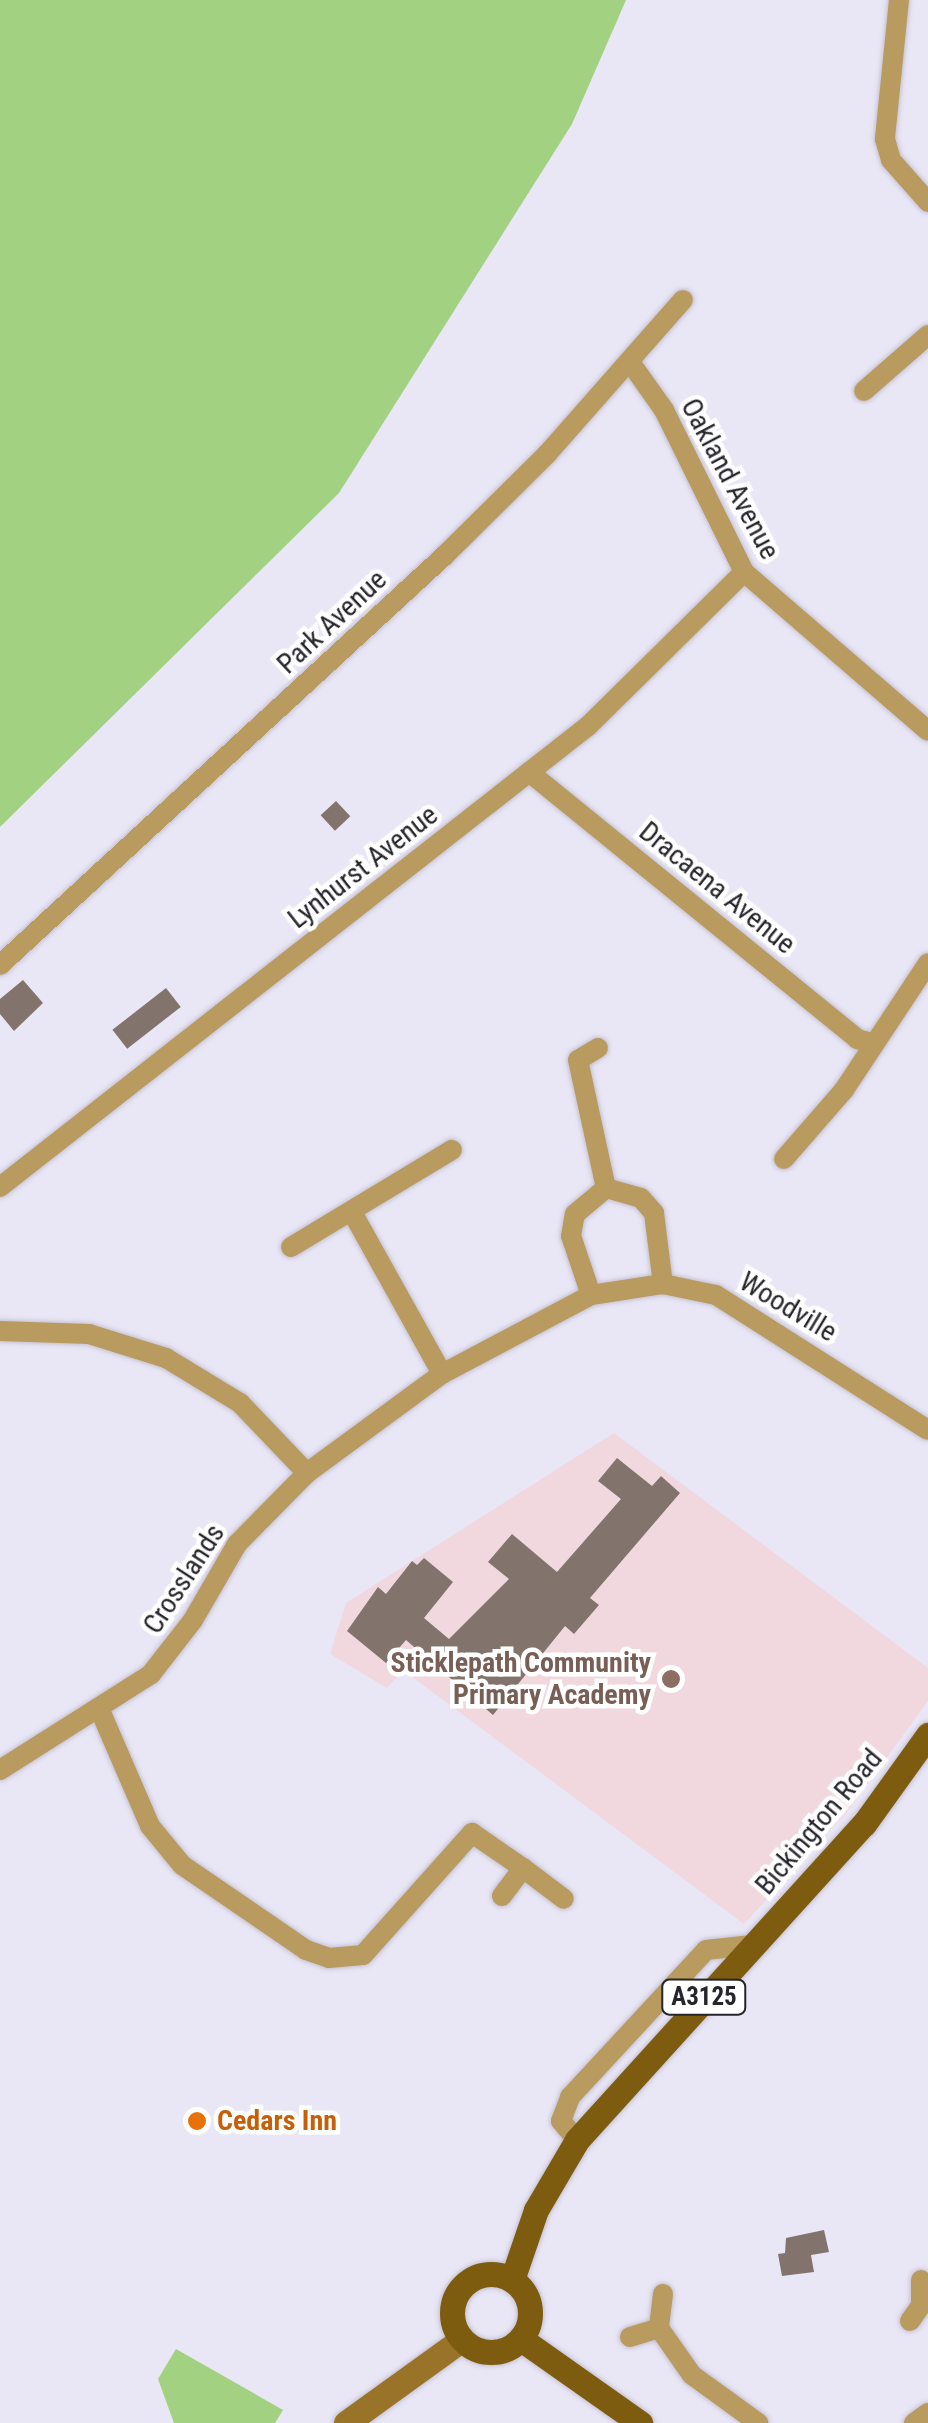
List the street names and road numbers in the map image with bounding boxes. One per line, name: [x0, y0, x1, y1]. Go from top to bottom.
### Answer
street label: Oakland Avenue: [674, 393, 786, 565]
street label: Park Avenue: [270, 563, 394, 681]
street label: Lynhurst Avenue: [282, 798, 444, 936]
street label: Dracaena Avenue: [632, 815, 802, 961]
street label: Woodville: [733, 1265, 843, 1349]
street label: Crosslands: [136, 1518, 232, 1640]
street label: Bickington Road: [748, 1743, 890, 1901]
road number: A3125: [659, 1977, 749, 2017]

